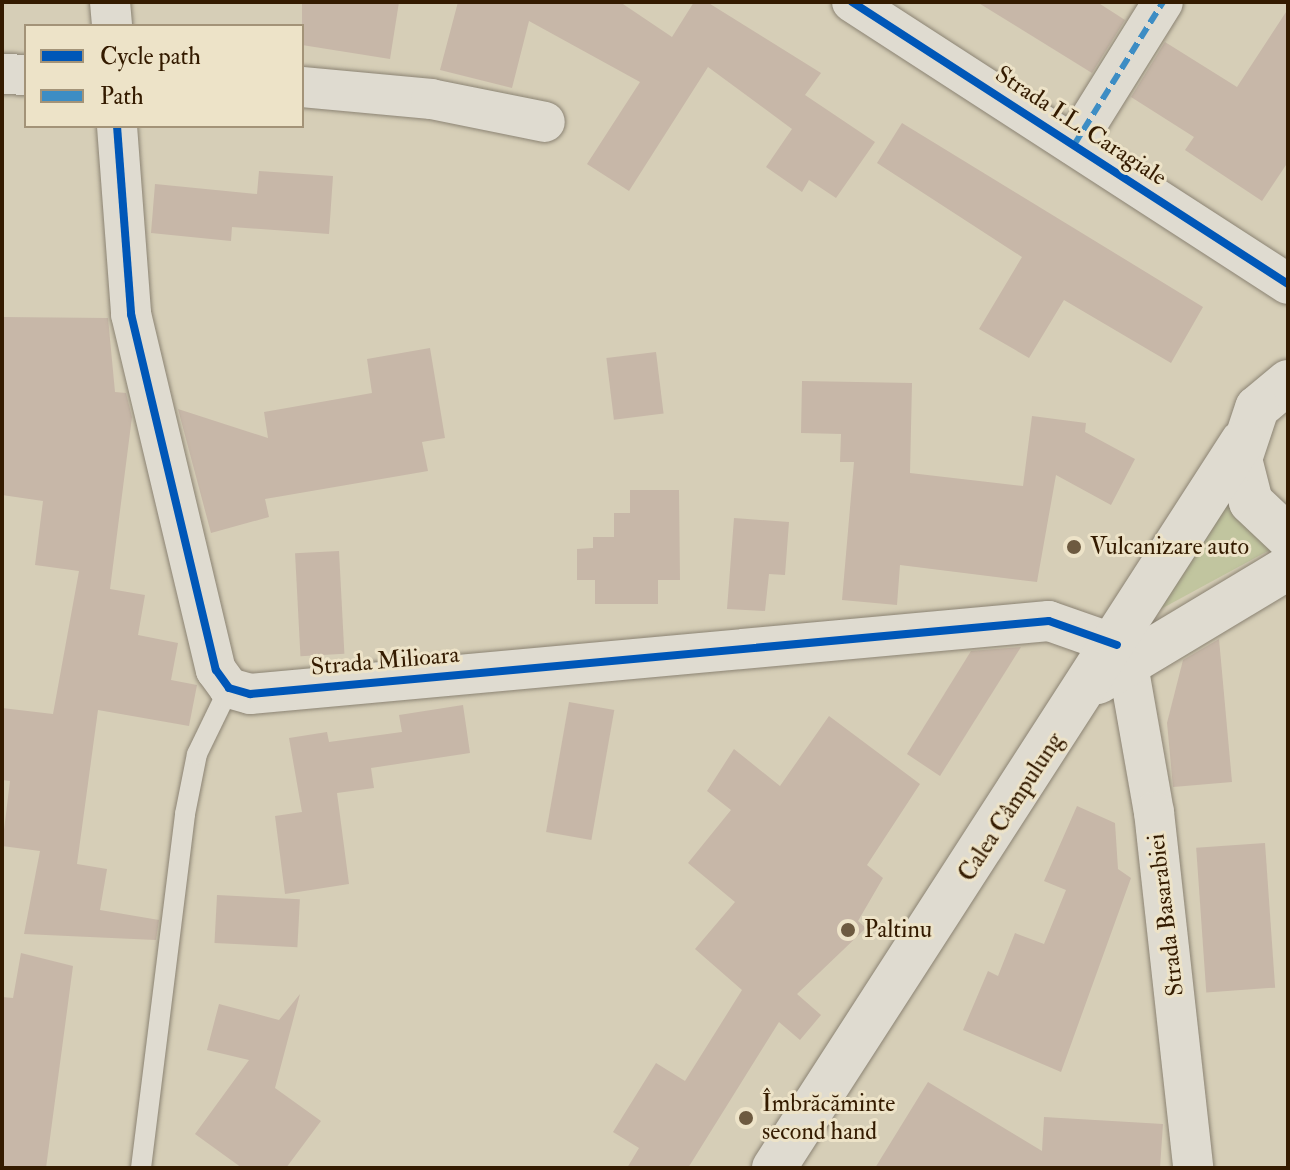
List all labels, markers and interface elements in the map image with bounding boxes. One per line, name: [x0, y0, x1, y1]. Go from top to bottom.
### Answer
legend: [24, 24, 304, 128]
text: Cycle path: [100, 41, 201, 72]
street label: Strada I.L. Caragiale: [990, 60, 1172, 192]
text: Path: [100, 81, 144, 112]
place label: Vulcanizare auto: [1090, 533, 1249, 561]
marker: Vulcanizare auto: [1065, 538, 1083, 556]
street label: Strada Milioara: [310, 640, 460, 682]
street label: Calea Câmpulung: [952, 727, 1070, 887]
street label: Strada Basarabiei: [1142, 832, 1190, 998]
place label: Paltinu: [864, 916, 932, 944]
marker: Paltinu: [839, 921, 857, 939]
place label: Îmbrăcăminte second hand: [762, 1090, 895, 1146]
marker: Îmbrăcăminte second hand: [737, 1109, 755, 1127]

